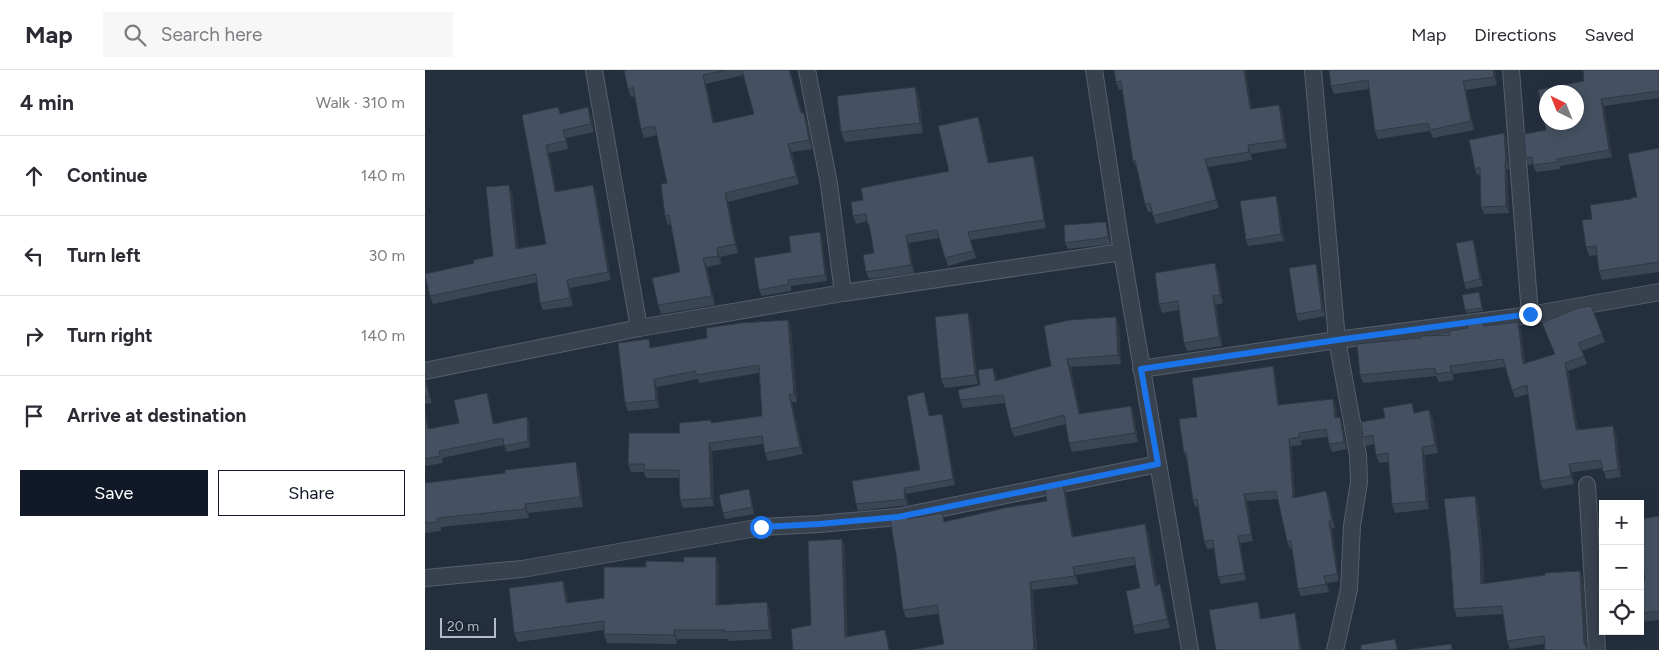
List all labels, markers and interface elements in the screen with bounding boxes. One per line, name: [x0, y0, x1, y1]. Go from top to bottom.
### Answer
search box: [103, 12, 453, 57]
text: Map: [25, 20, 73, 49]
icon: search: [121, 21, 149, 49]
text: Search here: [161, 23, 262, 46]
text: Map: [1411, 24, 1446, 46]
text: Directions: [1474, 24, 1556, 46]
text: Saved: [1584, 24, 1634, 46]
north arrow: [1539, 85, 1584, 130]
text: 4 min: [20, 90, 74, 115]
text: Walk · 310 m: [316, 93, 405, 112]
icon: ahead: [20, 162, 48, 190]
text: Continue: [67, 164, 147, 187]
text: 140 m: [361, 166, 405, 185]
icon: left: [20, 242, 48, 270]
text: Turn left: [67, 244, 141, 267]
text: 30 m: [368, 246, 405, 265]
route end: [1519, 303, 1542, 326]
icon: right: [20, 322, 48, 350]
text: Turn right: [67, 324, 153, 347]
text: 140 m: [361, 326, 405, 345]
icon: arrive: [20, 402, 48, 430]
text: Arrive at destination: [67, 404, 246, 427]
button: Save: [20, 470, 208, 516]
button: Share: [218, 470, 405, 516]
map controls: [1599, 500, 1644, 635]
button: +: [1599, 500, 1644, 545]
route start: [750, 516, 773, 539]
button: −: [1599, 545, 1644, 590]
button: locate: [1599, 590, 1644, 635]
scale bar: [440, 615, 496, 638]
text: 20 m: [447, 618, 479, 635]

